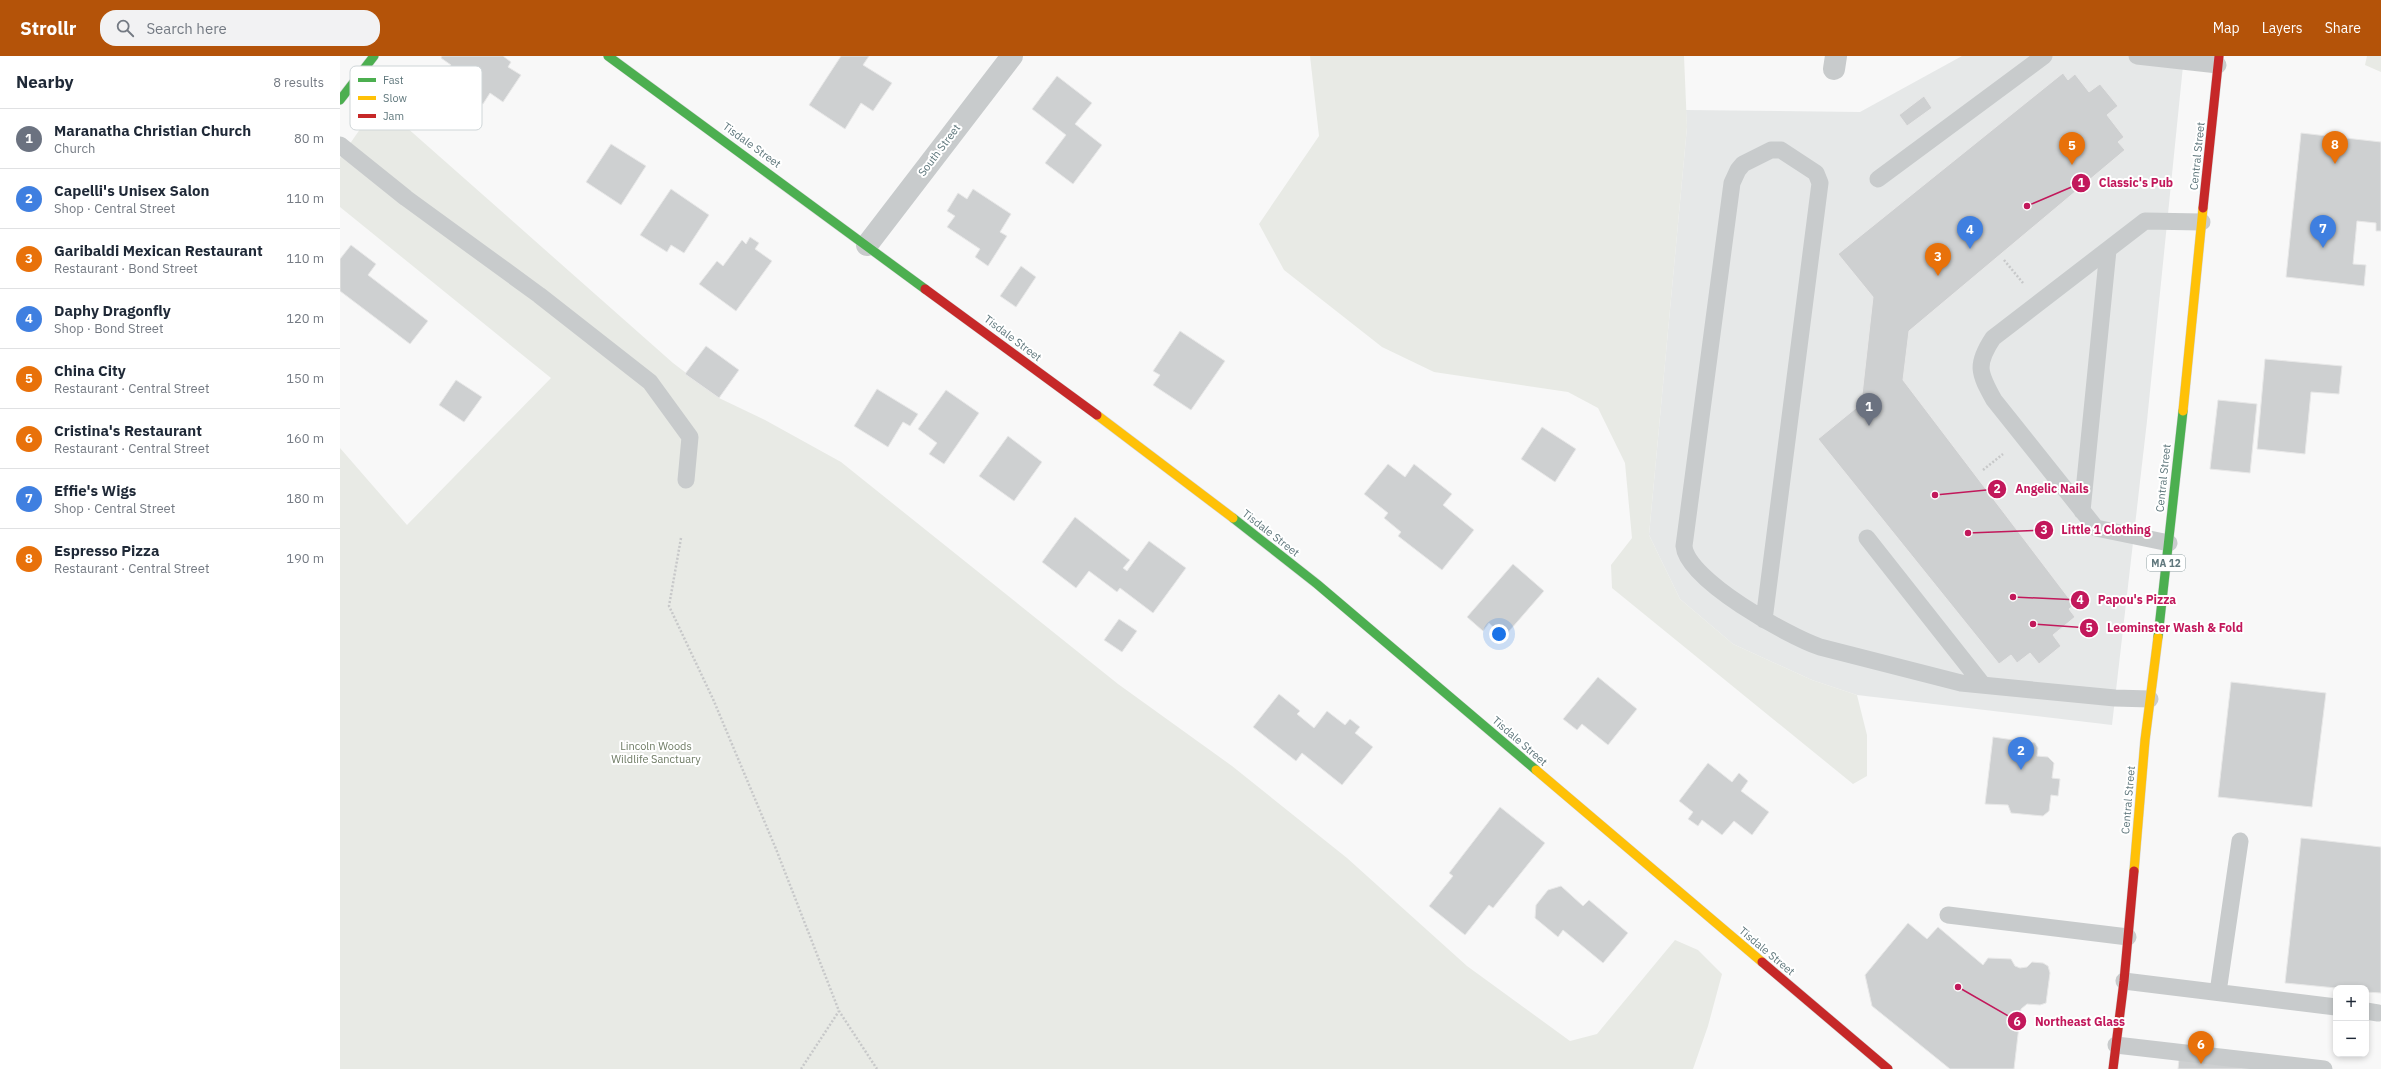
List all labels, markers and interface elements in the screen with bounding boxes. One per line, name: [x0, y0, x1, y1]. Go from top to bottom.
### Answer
search box: [100, 10, 380, 46]
text: Strollr: [20, 16, 76, 40]
icon: search: [114, 17, 136, 39]
text: Search here: [146, 19, 227, 38]
text: Map: [2213, 19, 2240, 37]
text: Layers: [2262, 19, 2303, 37]
text: Share: [2325, 19, 2361, 37]
legend: [350, 66, 482, 130]
text: Nearby: [16, 71, 74, 93]
text: Fast: [383, 73, 404, 87]
text: 8 results: [273, 74, 324, 91]
text: Slow: [383, 91, 407, 105]
text: Jam: [383, 109, 404, 123]
street label: Tisdale Street: [720, 119, 784, 171]
text: Maranatha Christian Church: [54, 121, 251, 140]
street label: South Street: [915, 121, 963, 179]
street label: Central Street: [2186, 121, 2208, 191]
text: 1: [25, 130, 33, 147]
text: 80 m: [294, 130, 324, 147]
pin: 8: [2322, 131, 2348, 164]
pin: 5: [2059, 132, 2085, 165]
text: Church: [54, 140, 95, 157]
callout: Classic's Pub: [2071, 171, 2181, 195]
text: 1: [2077, 175, 2085, 190]
text: Classic's Pub: [2099, 175, 2173, 190]
text: Capelli's Unisex Salon: [54, 181, 209, 200]
text: 2: [25, 190, 33, 207]
text: 110 m: [286, 190, 324, 207]
text: Shop · Central Street: [54, 200, 175, 217]
pin: 7: [2310, 215, 2336, 248]
pin: 4: [1957, 216, 1983, 249]
text: Garibaldi Mexican Restaurant: [54, 241, 263, 260]
pin: 3: [1925, 243, 1951, 276]
text: 3: [25, 250, 33, 267]
text: 110 m: [286, 250, 324, 267]
text: Restaurant · Bond Street: [54, 260, 198, 277]
text: Daphy Dragonfly: [54, 301, 171, 320]
text: 4: [25, 310, 33, 327]
text: 120 m: [286, 310, 324, 327]
street label: Tisdale Street: [981, 312, 1045, 364]
text: Shop · Bond Street: [54, 320, 164, 337]
text: China City: [54, 361, 126, 380]
text: 5: [25, 370, 33, 387]
text: 150 m: [286, 370, 324, 387]
text: Restaurant · Central Street: [54, 380, 209, 397]
pin: 1: [1856, 393, 1882, 426]
text: Cristina's Restaurant: [54, 421, 202, 440]
text: 6: [25, 430, 33, 447]
text: 160 m: [286, 430, 324, 447]
text: Restaurant · Central Street: [54, 440, 209, 457]
street label: Central Street: [2152, 443, 2174, 513]
callout: Angelic Nails: [1987, 477, 2096, 501]
text: Effie's Wigs: [54, 481, 136, 500]
text: 2: [1993, 481, 2001, 496]
text: Angelic Nails: [2015, 481, 2089, 496]
text: 7: [25, 490, 33, 507]
text: 180 m: [286, 490, 324, 507]
text: Shop · Central Street: [54, 500, 175, 517]
street label: Tisdale Street: [1240, 506, 1302, 560]
callout: Little 1 Clothing: [2034, 518, 2159, 542]
text: 3: [2040, 522, 2048, 537]
text: Little 1 Clothing: [2061, 522, 2151, 537]
text: Espresso Pizza: [54, 541, 159, 560]
text: 8: [25, 550, 33, 567]
text: 190 m: [286, 550, 324, 567]
road number: MA 12: [2147, 555, 2185, 571]
text: Restaurant · Central Street: [54, 560, 209, 577]
callout: Papou's Pizza: [2070, 588, 2184, 612]
text: 4: [2076, 592, 2084, 607]
text: Papou's Pizza: [2098, 592, 2176, 607]
callout: Leominster Wash & Fold: [2079, 616, 2251, 640]
text: 5: [2085, 620, 2093, 635]
text: Leominster Wash & Fold: [2107, 620, 2243, 635]
your location: [1489, 624, 1509, 644]
street label: Tisdale Street: [1490, 713, 1551, 769]
pin: 2: [2008, 737, 2034, 770]
park label: Lincoln Woods Wildlife Sanctuary: [611, 739, 701, 766]
street label: Central Street: [2118, 765, 2138, 835]
street label: Tisdale Street: [1736, 924, 1798, 978]
map controls: [2333, 985, 2369, 1057]
button: +: [2333, 985, 2369, 1021]
callout: Northeast Glass: [2007, 1009, 2133, 1033]
text: 6: [2013, 1014, 2021, 1029]
text: Northeast Glass: [2035, 1014, 2125, 1029]
button: −: [2333, 1021, 2369, 1057]
pin: 6: [2188, 1031, 2214, 1064]

